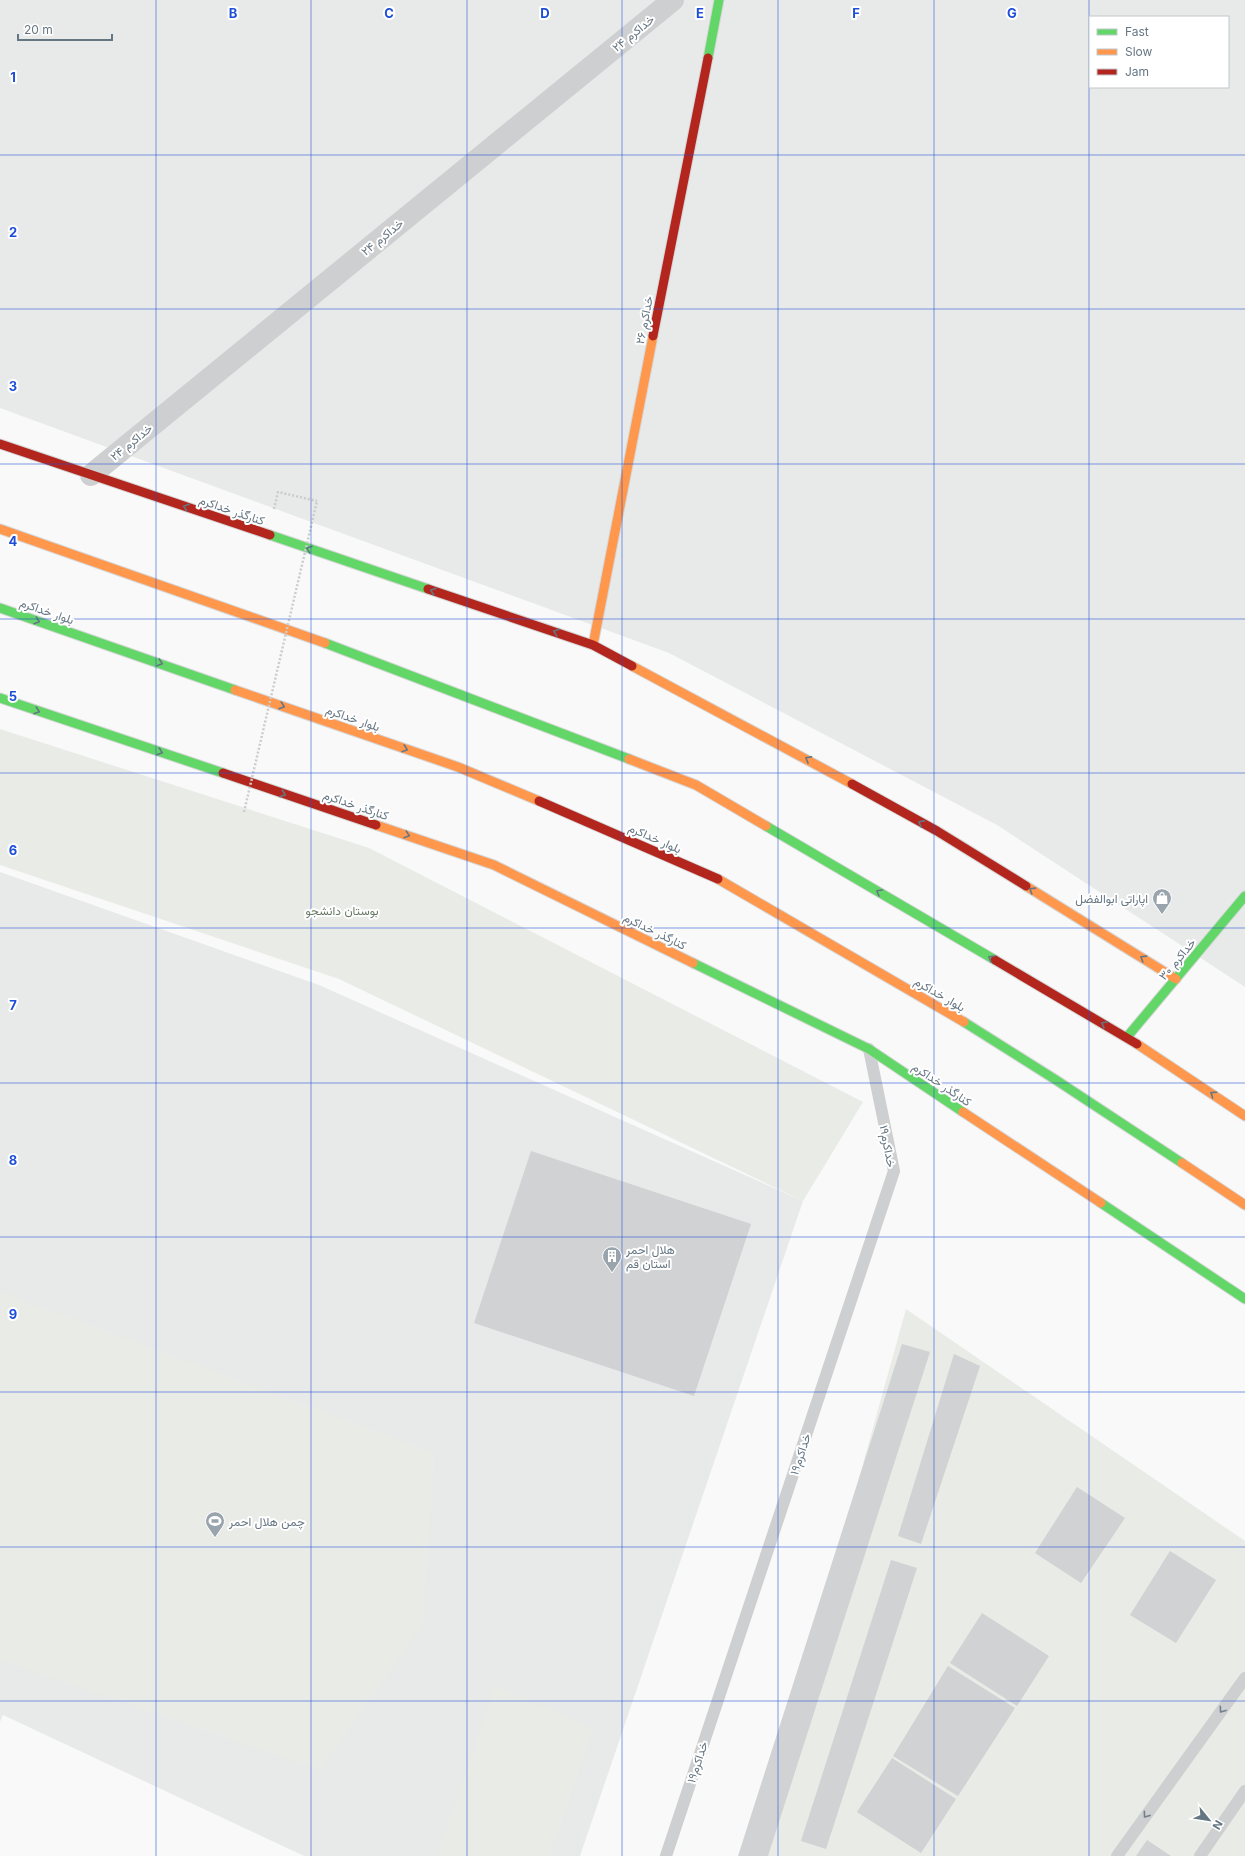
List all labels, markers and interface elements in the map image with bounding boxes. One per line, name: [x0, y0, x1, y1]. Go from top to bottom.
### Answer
text: B: [229, 5, 238, 21]
text: C: [384, 5, 394, 21]
text: D: [540, 5, 550, 21]
text: E: [696, 5, 704, 21]
text: F: [852, 5, 860, 21]
text: G: [1007, 5, 1017, 21]
street label: ۲۴ خداکرم: [609, 11, 658, 55]
scale bar: [18, 16, 112, 42]
legend: [1089, 16, 1229, 88]
text: 20 m: [24, 22, 53, 37]
text: Fast: [1125, 24, 1149, 39]
text: Slow: [1125, 44, 1153, 59]
text: Jam: [1125, 64, 1149, 79]
text: 1: [10, 69, 16, 85]
street label: ۲۴ خداکرم: [358, 215, 407, 259]
text: 2: [9, 224, 17, 240]
street label: ۲۶ خداکرم: [632, 295, 657, 346]
text: 3: [9, 378, 17, 394]
street label: ۲۴ خداکرم: [107, 420, 156, 464]
street label: کنارگذر خداکرم: [197, 492, 267, 529]
one-way arrow: [183, 503, 190, 512]
text: 4: [9, 533, 18, 549]
one-way arrow: [306, 545, 313, 554]
one-way arrow: [429, 587, 436, 595]
street label: بلوار خداکرم: [18, 595, 76, 628]
one-way arrow: [33, 616, 40, 624]
one-way arrow: [552, 629, 559, 637]
one-way arrow: [156, 658, 163, 667]
text: 5: [9, 688, 17, 704]
one-way arrow: [279, 701, 286, 710]
street label: بلوار خداکرم: [324, 702, 382, 735]
one-way arrow: [33, 706, 40, 714]
one-way arrow: [402, 744, 409, 752]
one-way arrow: [157, 747, 164, 756]
one-way arrow: [805, 757, 812, 764]
street label: کنارگذر خداکرم: [321, 787, 391, 824]
one-way arrow: [280, 789, 287, 797]
street label: بلوار خداکرم: [626, 820, 684, 857]
one-way arrow: [918, 820, 925, 827]
one-way arrow: [403, 830, 410, 839]
text: 6: [9, 842, 17, 858]
one-way arrow: [1029, 887, 1036, 895]
shop icon: اپاراتی ابوالفضل: [1151, 887, 1173, 915]
one-way arrow: [876, 890, 883, 897]
place label: اپاراتی ابوالفضل: [1075, 891, 1148, 907]
park label: بوستان دانشجو: [305, 903, 379, 919]
street label: کنارگذر خداکرم: [621, 909, 689, 954]
street label: خداکرم ۳۰: [1155, 935, 1199, 984]
one-way arrow: [988, 955, 996, 962]
one-way arrow: [1140, 956, 1147, 963]
street label: بلوار خداکرم: [911, 973, 968, 1015]
text: 7: [9, 997, 17, 1013]
one-way arrow: [1101, 1021, 1108, 1028]
street label: کنارگذر خداکرم: [909, 1059, 974, 1110]
one-way arrow: [1210, 1092, 1217, 1099]
street label: ۱۹خداکرم: [876, 1124, 899, 1169]
text: 8: [9, 1152, 17, 1168]
place label: هلال احمر استان قم: [625, 1242, 675, 1272]
building icon: هلال احمر استان قم: [601, 1245, 623, 1273]
text: 9: [9, 1306, 17, 1322]
street label: ۱۹خداکرم: [786, 1431, 815, 1477]
sports icon: چمن هلال احمر: [204, 1510, 226, 1538]
place label: چمن هلال احمر: [228, 1514, 305, 1530]
one-way arrow: [1219, 1706, 1227, 1713]
street label: ۱۹خداکرم: [683, 1739, 712, 1785]
north arrow: [1189, 1800, 1229, 1840]
one-way arrow: [1144, 1811, 1151, 1818]
text: N: [1210, 1818, 1226, 1832]

